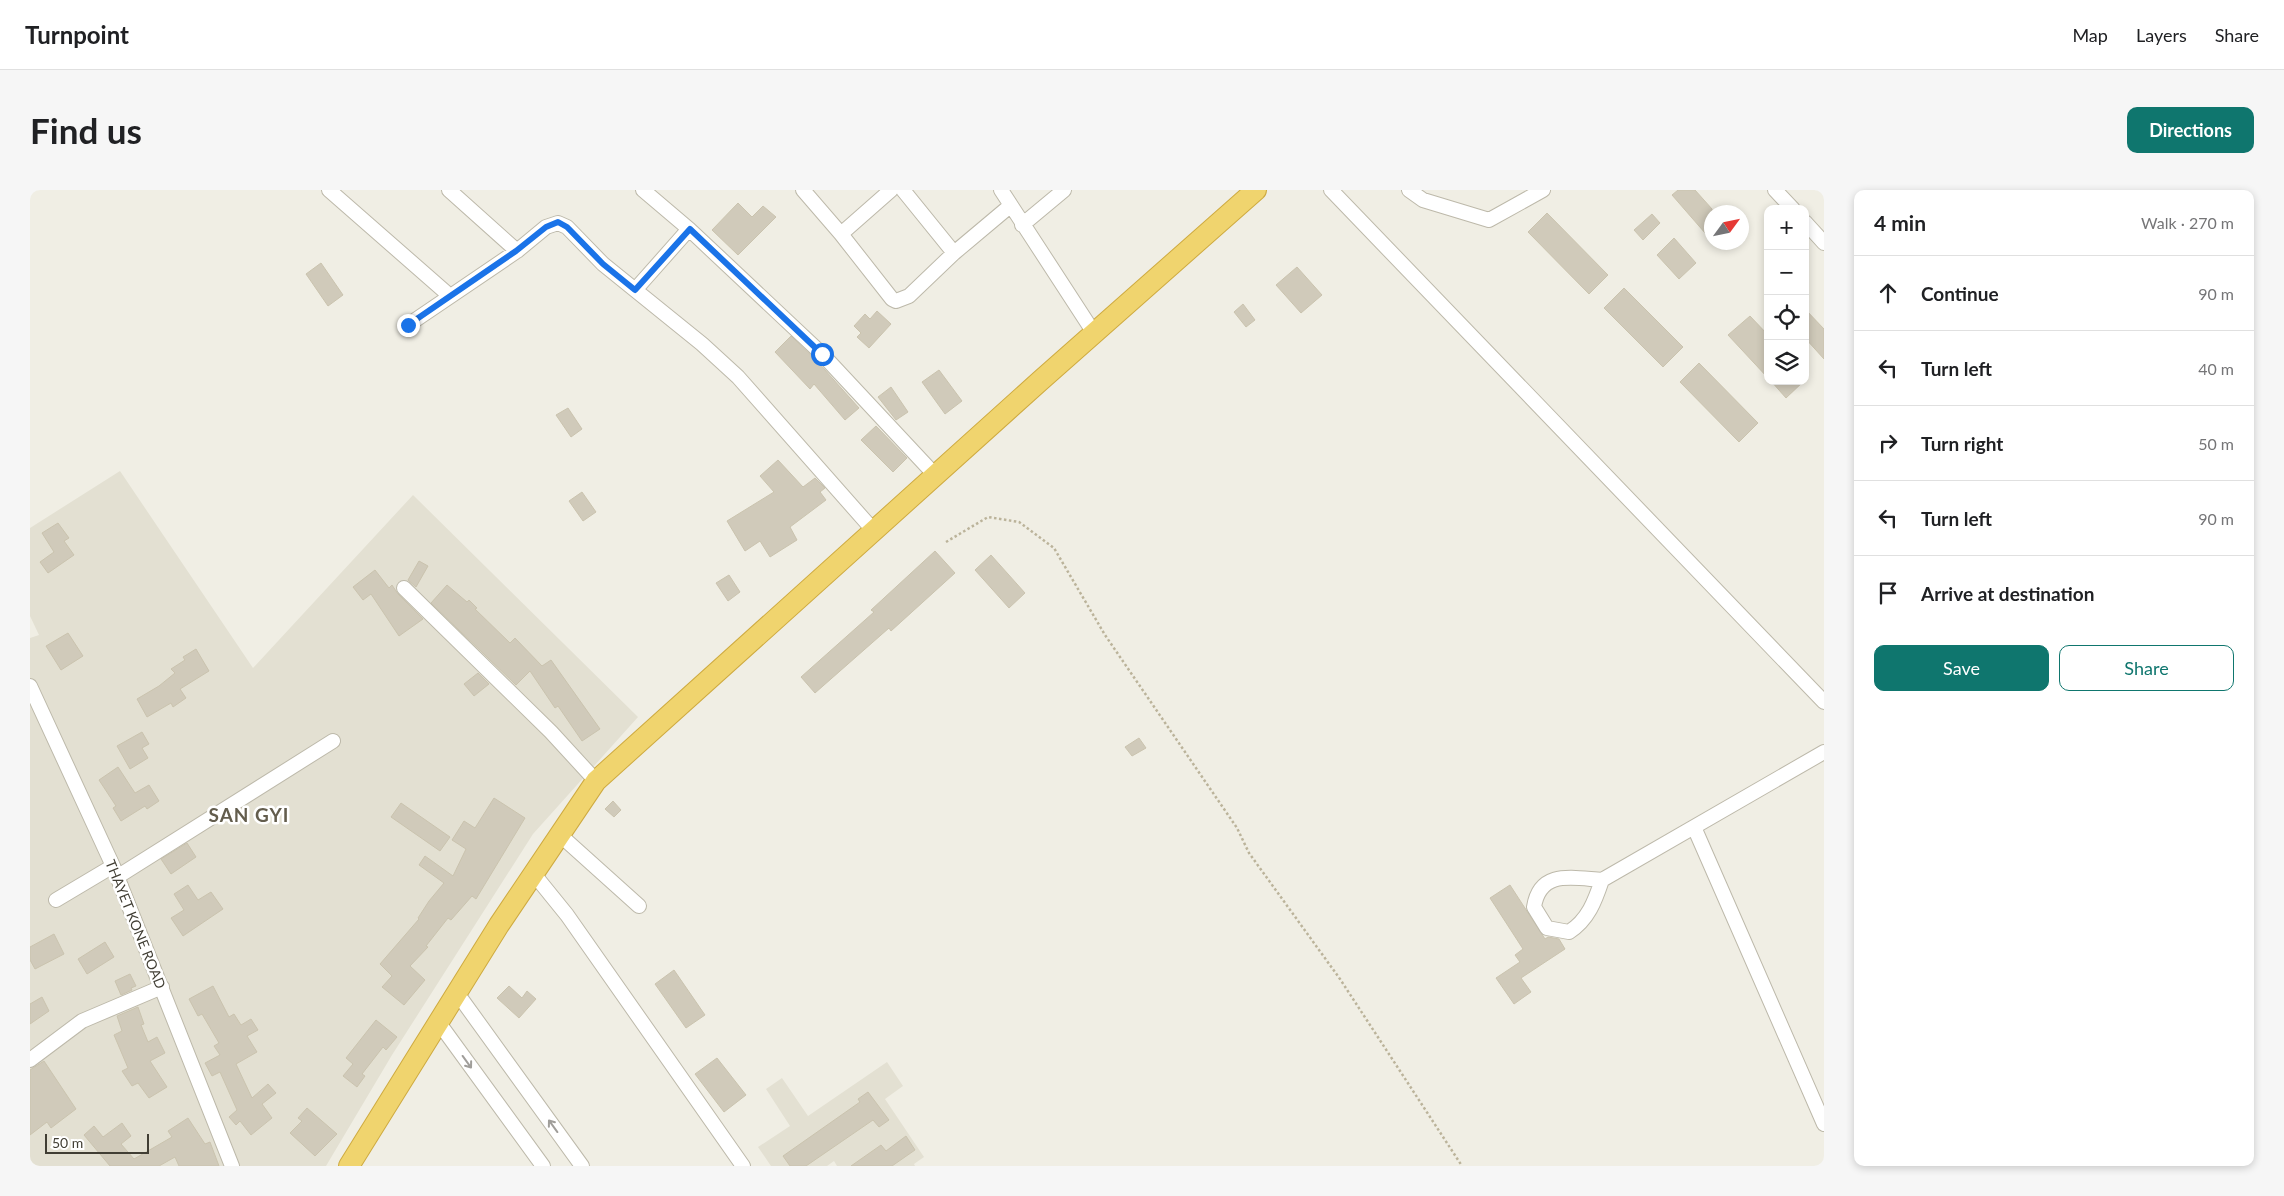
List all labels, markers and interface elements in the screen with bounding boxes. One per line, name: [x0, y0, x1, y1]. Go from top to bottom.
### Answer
text: Turnpoint: [25, 20, 129, 49]
text: Map: [2072, 24, 2108, 46]
text: Layers: [2136, 24, 2187, 46]
text: Share: [2215, 24, 2259, 46]
button: Directions: [2127, 107, 2254, 153]
text: Find us: [30, 109, 142, 151]
north arrow: [1704, 205, 1749, 250]
map controls: [1764, 205, 1809, 385]
button: +: [1764, 205, 1809, 250]
text: 4 min: [1874, 210, 1926, 235]
text: Walk · 270 m: [2141, 213, 2234, 232]
button: −: [1764, 250, 1809, 295]
icon: ahead: [1874, 279, 1902, 307]
text: Continue: [1921, 282, 1999, 305]
text: 90 m: [2198, 284, 2234, 303]
button: locate: [1764, 295, 1809, 340]
route end: [397, 314, 420, 337]
button: layers: [1764, 340, 1809, 385]
route start: [811, 343, 834, 366]
icon: left: [1874, 354, 1902, 382]
text: Turn left: [1921, 357, 1992, 380]
text: 40 m: [2198, 359, 2234, 378]
icon: right: [1874, 429, 1902, 457]
text: Turn right: [1921, 432, 2003, 455]
text: 50 m: [2198, 434, 2234, 453]
icon: left: [1874, 504, 1902, 532]
text: Turn left: [1921, 507, 1992, 530]
text: 90 m: [2198, 509, 2234, 528]
icon: arrive: [1874, 579, 1902, 607]
text: Arrive at destination: [1921, 582, 2094, 605]
button: Save: [1874, 645, 2049, 691]
button: Share: [2059, 645, 2234, 691]
district label: SAN GYI: [209, 803, 289, 826]
street label: THAYET KONE ROAD: [102, 857, 170, 991]
one-way arrow: [462, 1055, 472, 1069]
one-way arrow: [548, 1120, 559, 1134]
scale bar: [45, 1131, 149, 1154]
text: 50 m: [52, 1134, 83, 1151]

